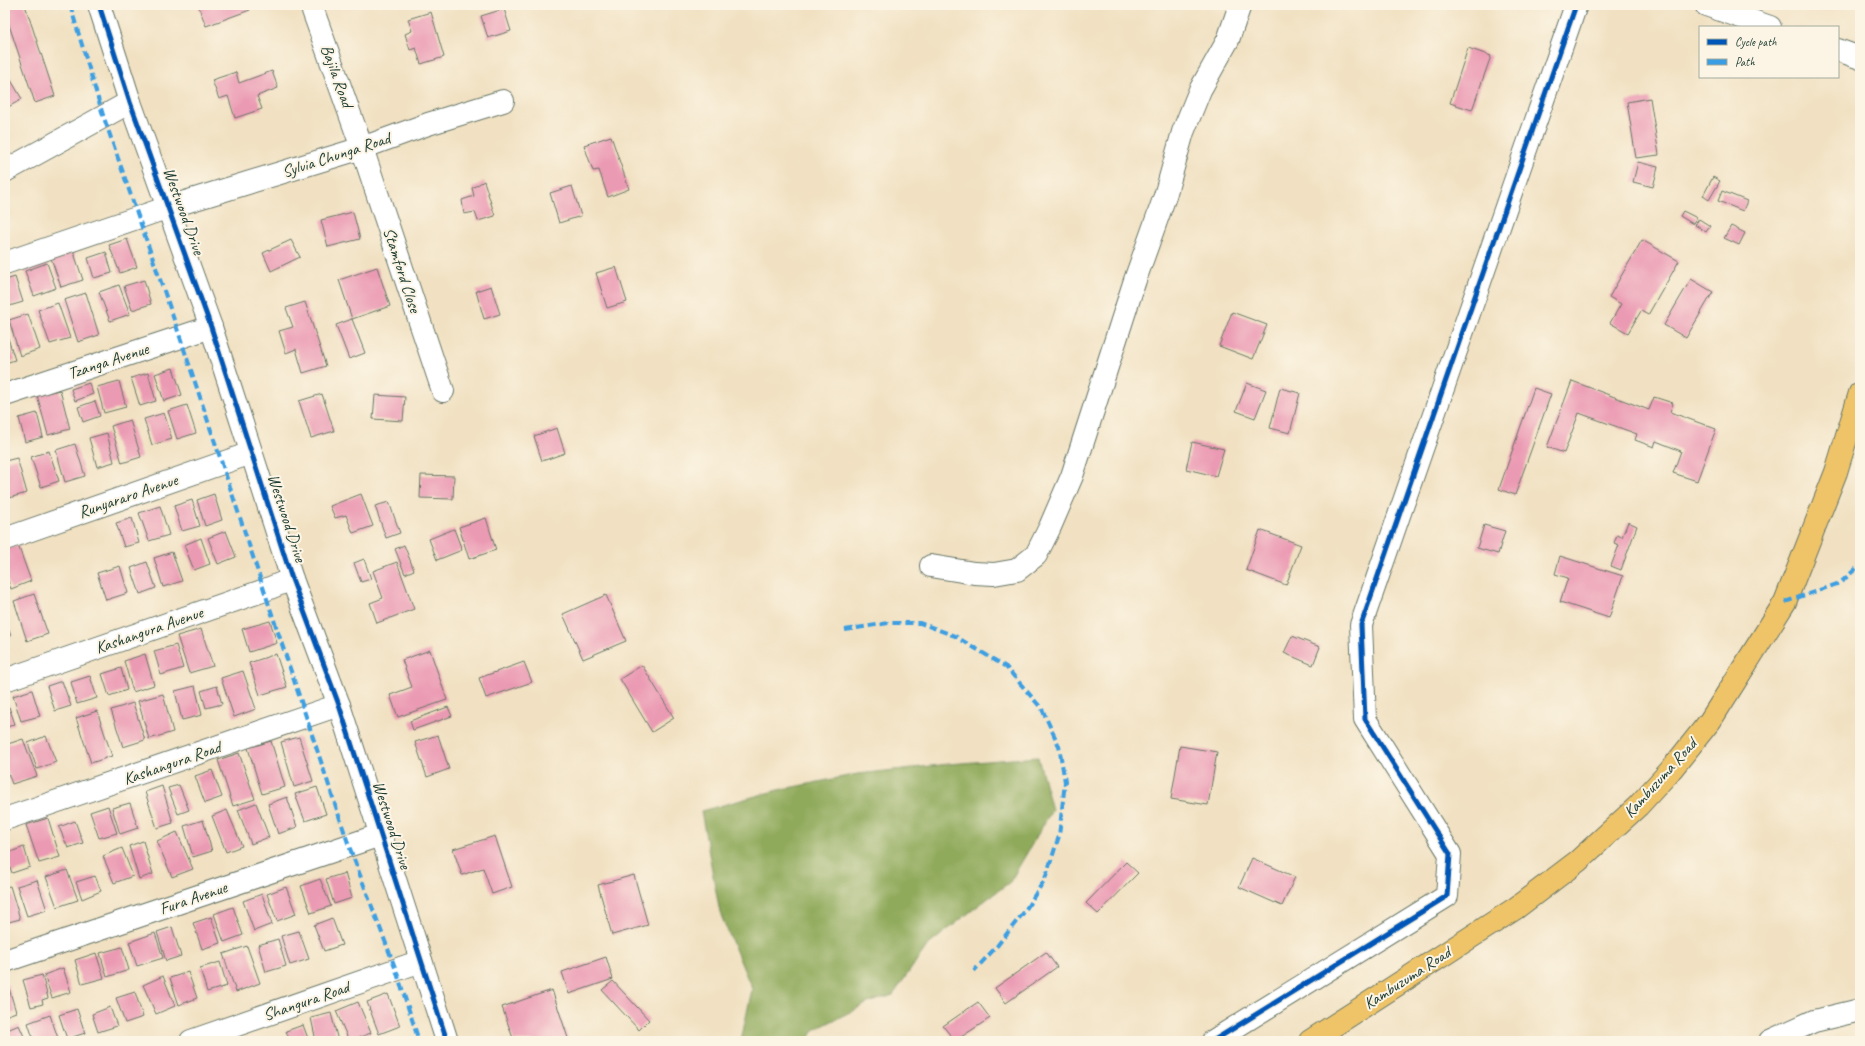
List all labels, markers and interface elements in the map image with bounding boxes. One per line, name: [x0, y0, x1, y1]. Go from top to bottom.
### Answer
legend: [1699, 26, 1839, 78]
text: Cycle path: [1735, 34, 1777, 50]
street label: Bajila Road: [316, 42, 359, 112]
text: Path: [1735, 54, 1755, 70]
street label: Sylvia Chunga Road: [279, 127, 395, 182]
street label: Westwood Drive: [159, 165, 210, 259]
street label: Stamford Close: [378, 225, 426, 317]
street label: Tzanga Avenue: [65, 338, 152, 384]
street label: Runyararo Avenue: [76, 469, 182, 523]
street label: Westwood Drive: [263, 471, 312, 566]
street label: Kashangura Avenue: [92, 601, 207, 658]
street label: Kambuzuma Road: [1619, 731, 1703, 822]
street label: Kashangura Road: [120, 736, 226, 789]
street label: Westwood Drive: [368, 778, 417, 873]
street label: Fura Avenue: [156, 876, 231, 919]
street label: Kambuzuma Road: [1359, 940, 1457, 1014]
street label: Shangura Road: [260, 975, 355, 1026]

